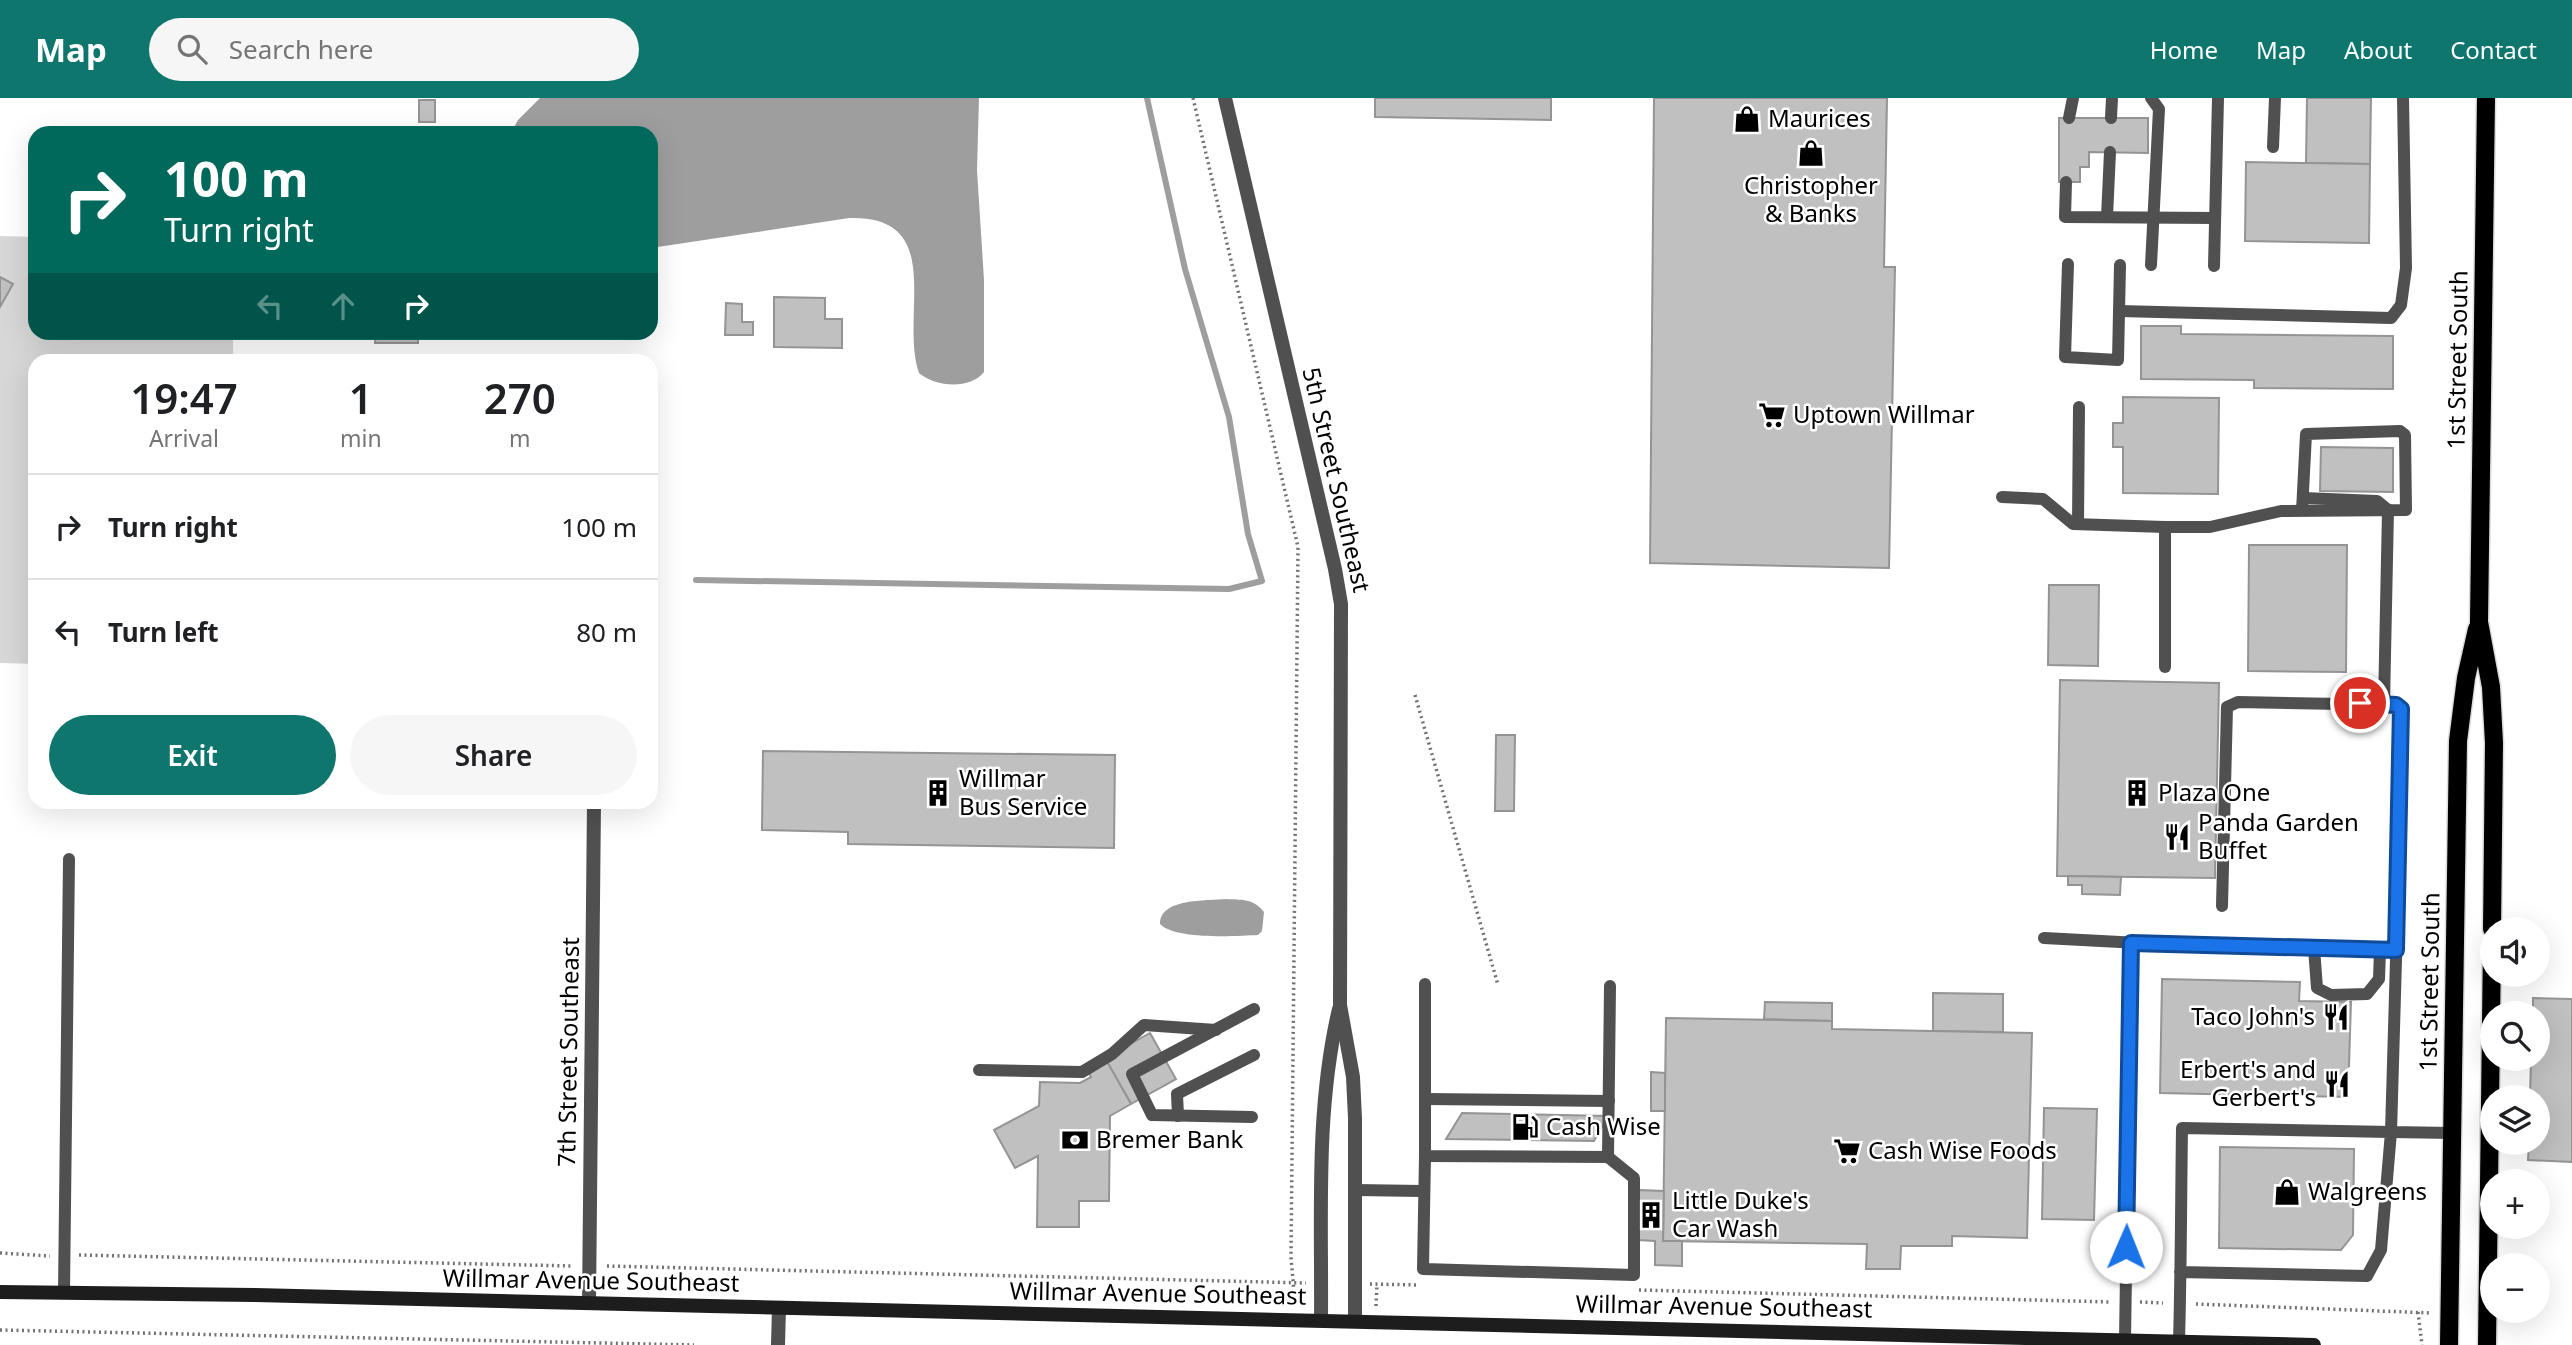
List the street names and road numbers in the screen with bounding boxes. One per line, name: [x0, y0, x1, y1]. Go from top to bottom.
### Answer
street label: 1st Street South: [2438, 270, 2475, 450]
street label: 5th Street Southeast: [1296, 364, 1379, 596]
street label: 1st Street South: [2410, 892, 2447, 1072]
street label: 7th Street Southeast: [549, 936, 586, 1167]
street label: Willmar Avenue Southeast: [442, 1260, 740, 1299]
street label: Willmar Avenue Southeast: [1009, 1273, 1307, 1312]
street label: Willmar Avenue Southeast: [1575, 1286, 1873, 1325]

